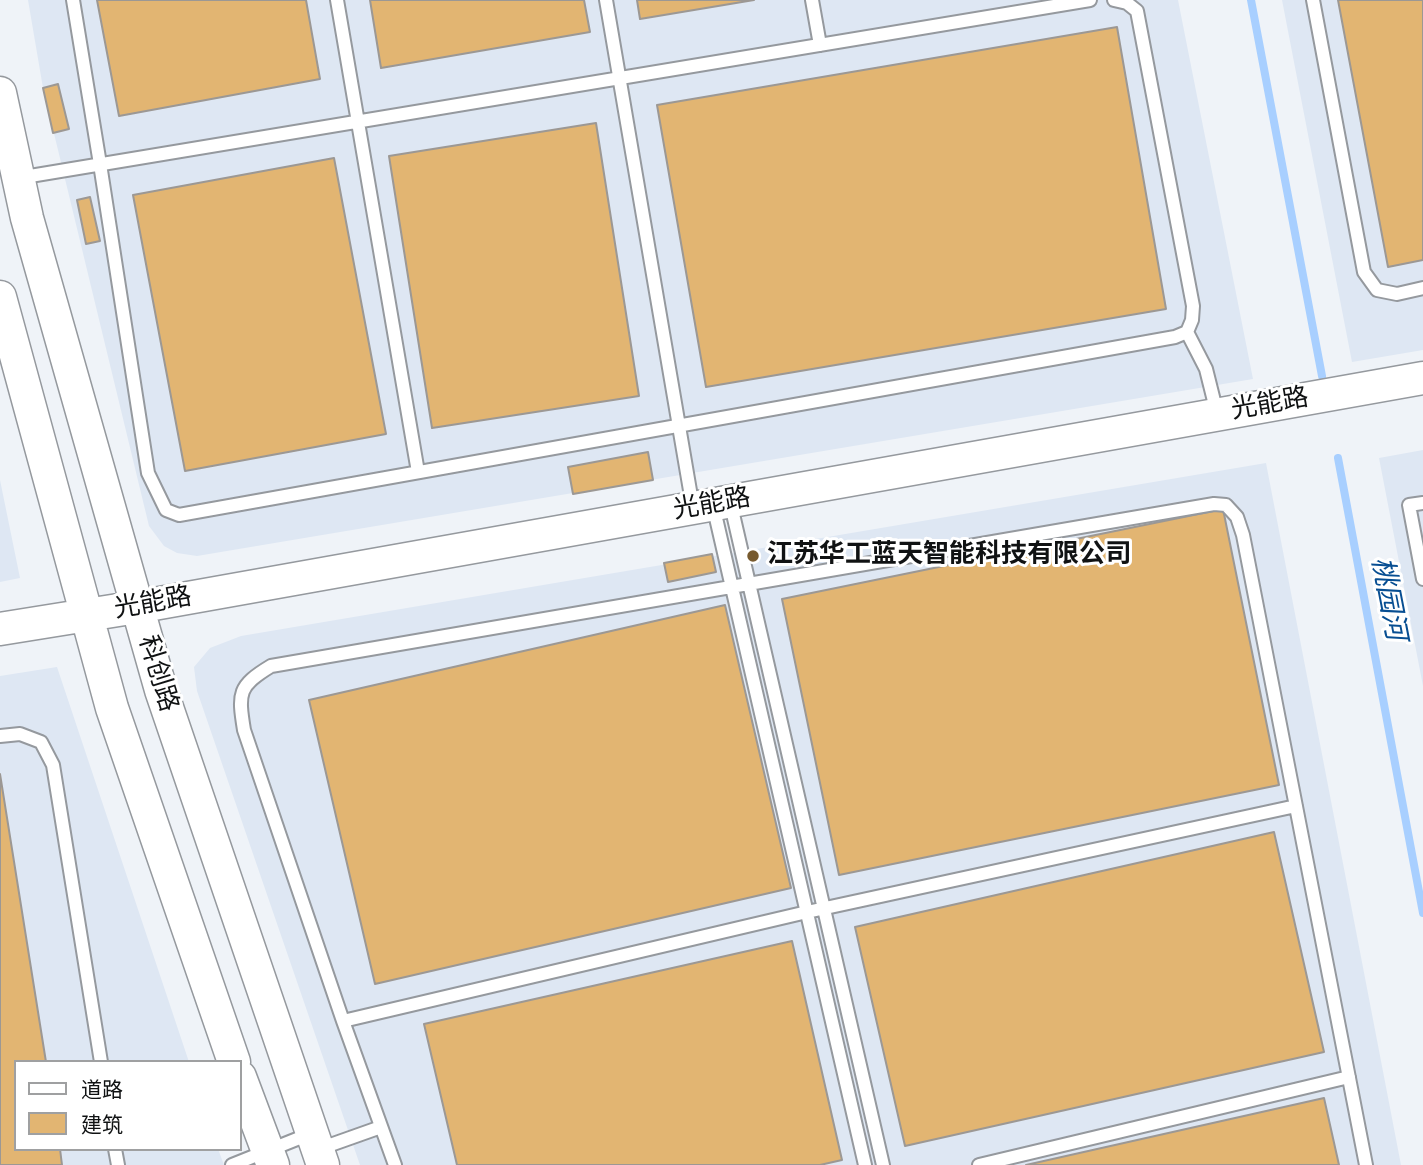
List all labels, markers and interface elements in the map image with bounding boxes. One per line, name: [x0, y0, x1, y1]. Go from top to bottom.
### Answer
street label: 光能路: [1229, 383, 1311, 427]
street label: 光能路: [671, 483, 753, 527]
place label: 江苏华工蓝天智能科技有限公司: [767, 540, 1131, 572]
marker: 江苏华工蓝天智能科技有限公司: [745, 548, 761, 564]
water label: 桃园河: [1362, 555, 1412, 643]
street label: 光能路: [112, 582, 194, 626]
street label: 科创路: [131, 632, 183, 716]
legend: [14, 1060, 242, 1151]
text: 道路: [81, 1075, 123, 1105]
text: 建筑: [81, 1110, 123, 1140]

